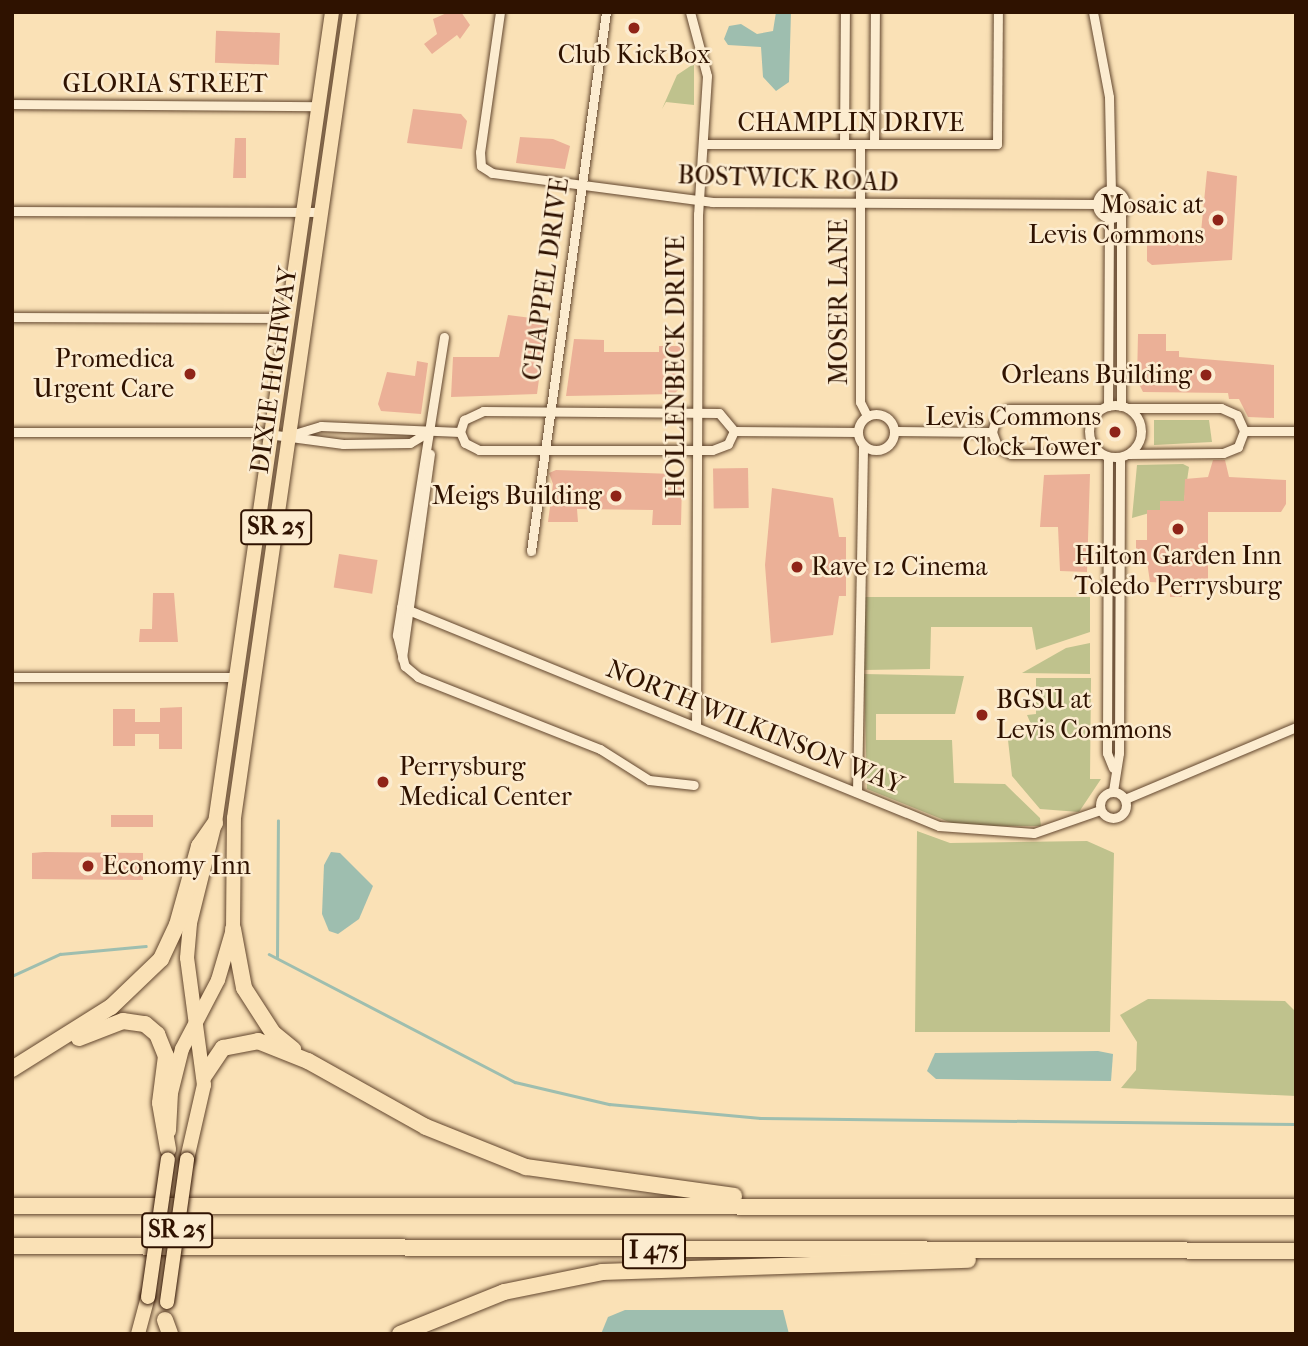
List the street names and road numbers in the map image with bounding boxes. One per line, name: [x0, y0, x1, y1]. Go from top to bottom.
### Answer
street label: GLORIA STREET: [63, 68, 267, 100]
street label: CHAMPLIN DRIVE: [738, 107, 964, 139]
street label: BOSTWICK ROAD: [677, 160, 899, 198]
street label: CHAPPEL DRIVE: [516, 176, 576, 382]
street label: MOSER LANE: [823, 219, 855, 385]
street label: HOLLENBECK DRIVE: [660, 235, 692, 499]
street label: DIXIE HIGHWAY: [244, 265, 304, 475]
road number: SR 25: [239, 506, 313, 548]
street label: NORTH WILKINSON WAY: [602, 653, 908, 801]
road number: SR 25: [140, 1210, 214, 1250]
road number: I 475: [621, 1231, 687, 1272]

